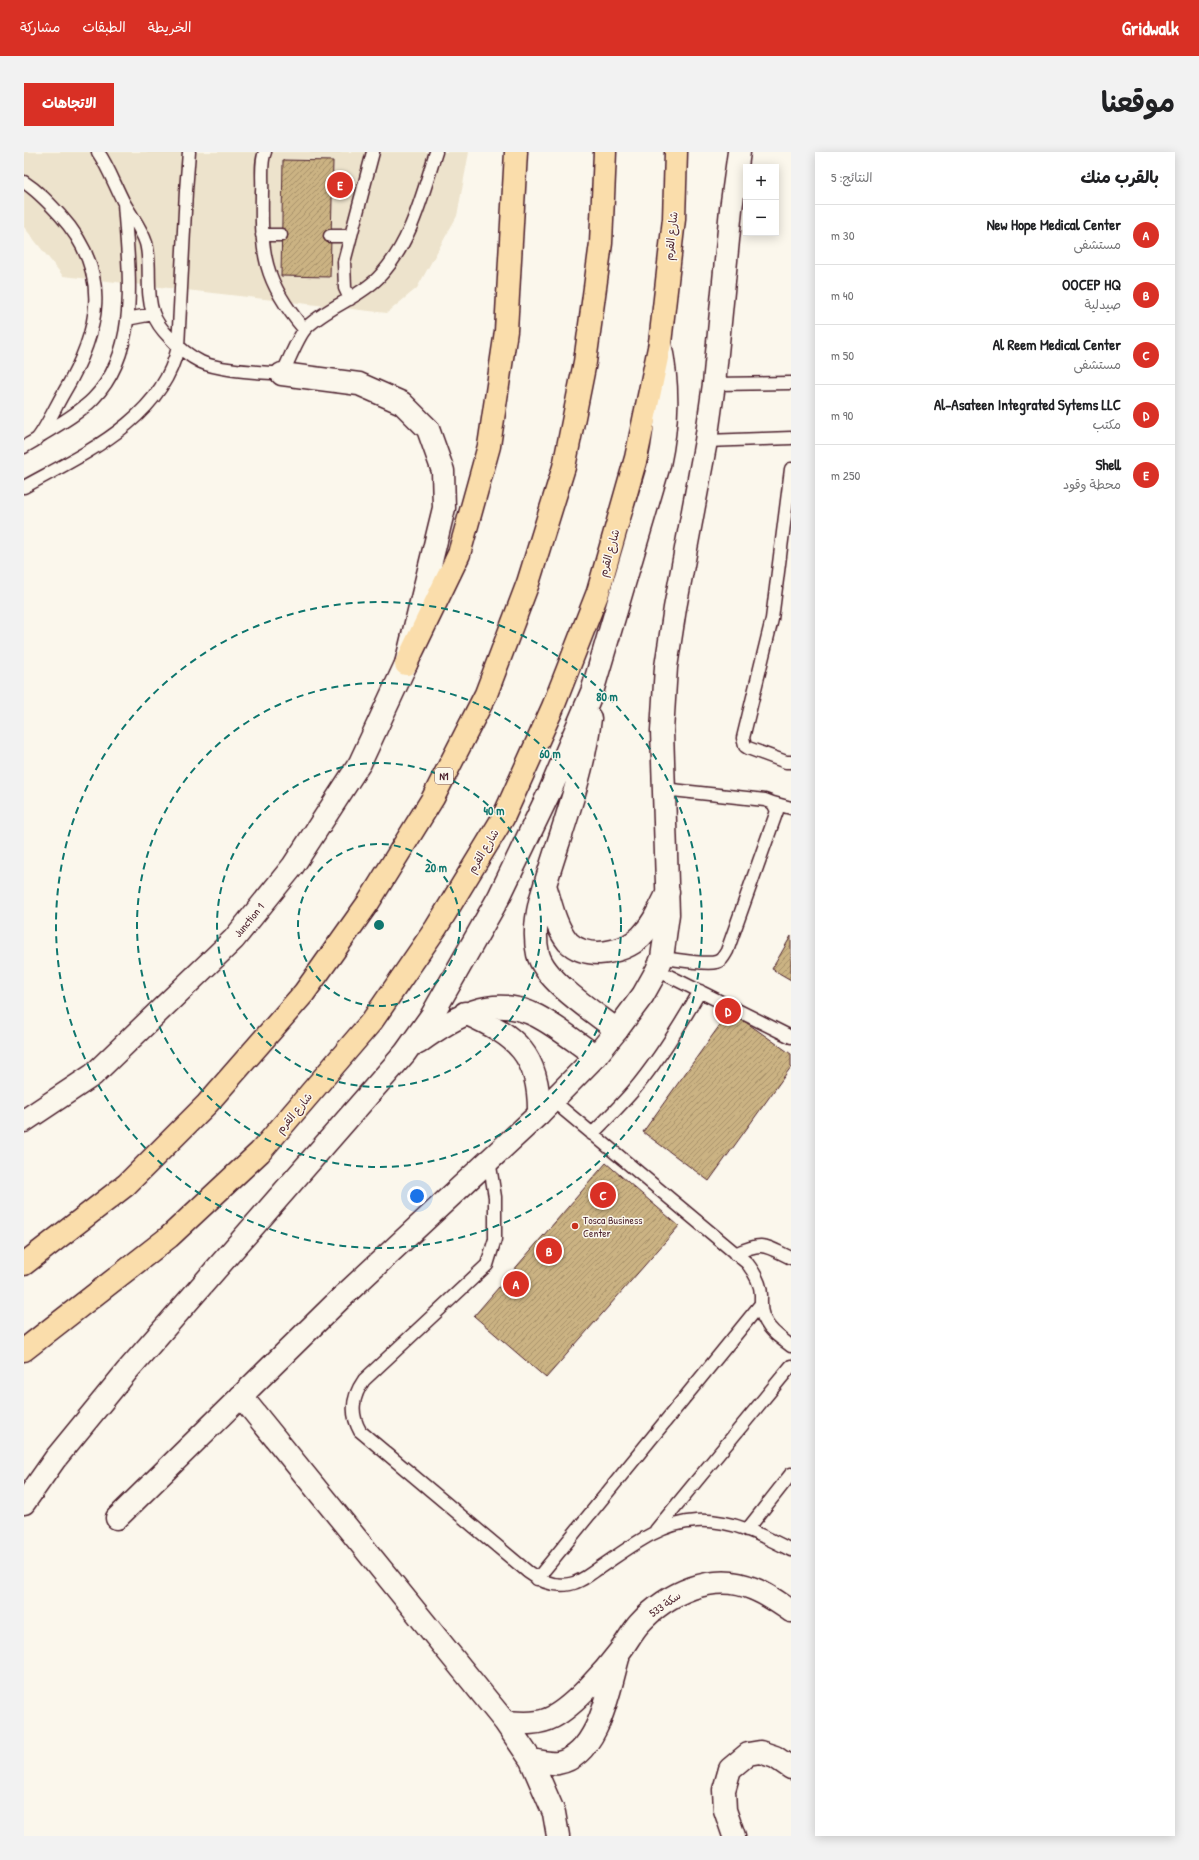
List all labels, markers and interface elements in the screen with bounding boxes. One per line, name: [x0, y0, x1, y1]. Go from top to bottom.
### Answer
text: Gridwalk: [1122, 15, 1179, 41]
text: مشاركة: [20, 17, 60, 36]
text: الطبقات: [82, 17, 126, 36]
text: الخريطة: [148, 17, 191, 36]
button: الاتجاهات: [24, 83, 114, 126]
text: موقعنا: [1101, 83, 1175, 121]
map controls: [743, 164, 779, 236]
button: +: [743, 164, 779, 200]
text: بالقرب منك: [1081, 165, 1159, 188]
text: النتائج: 5: [831, 168, 873, 186]
pin: E: [327, 170, 353, 200]
button: −: [743, 200, 779, 236]
street label: شارع القرم: [661, 211, 683, 261]
text: New Hope Medical Center: [987, 214, 1121, 235]
text: 30 m: [831, 226, 855, 244]
text: A: [1143, 226, 1149, 244]
text: مستشفى: [1073, 235, 1121, 253]
text: OOCEP HQ: [1062, 274, 1121, 295]
text: 40 m: [831, 286, 854, 304]
text: B: [1143, 286, 1149, 304]
text: صيدلية: [1084, 295, 1121, 313]
text: Al Reem Medical Center: [993, 334, 1121, 355]
text: 50 m: [831, 346, 854, 364]
text: C: [1142, 346, 1150, 364]
text: مستشفى: [1073, 355, 1121, 373]
text: Al-Asateen Integrated Sytems LLC: [934, 394, 1121, 415]
text: 90 m: [831, 406, 853, 424]
text: D: [1143, 406, 1149, 424]
text: مكتب: [1093, 415, 1121, 433]
text: Shell: [1095, 454, 1121, 475]
text: 250 m: [831, 466, 860, 484]
text: E: [1143, 466, 1149, 484]
text: محطة وقود: [1063, 475, 1121, 493]
street label: شارع القرم: [596, 528, 624, 579]
text: 80 m: [596, 688, 618, 705]
text: 60 m: [539, 745, 561, 762]
road number: N1: [435, 768, 453, 784]
text: 40 m: [484, 802, 504, 819]
street label: شارع القرم: [464, 826, 503, 877]
text: 20 m: [425, 859, 447, 876]
street label: Junction 1: [231, 900, 267, 940]
centre of rings: [372, 918, 386, 932]
pin: D: [715, 996, 741, 1026]
street label: شارع القرم: [273, 1090, 317, 1138]
pin: C: [590, 1180, 616, 1210]
your location: [407, 1186, 427, 1206]
place label: Tosca Business Center: [583, 1213, 642, 1240]
marker: Tosca Business Center: [570, 1221, 580, 1231]
pin: B: [536, 1236, 562, 1266]
pin: A: [503, 1269, 529, 1299]
street label: سكة 533: [646, 1588, 684, 1620]

